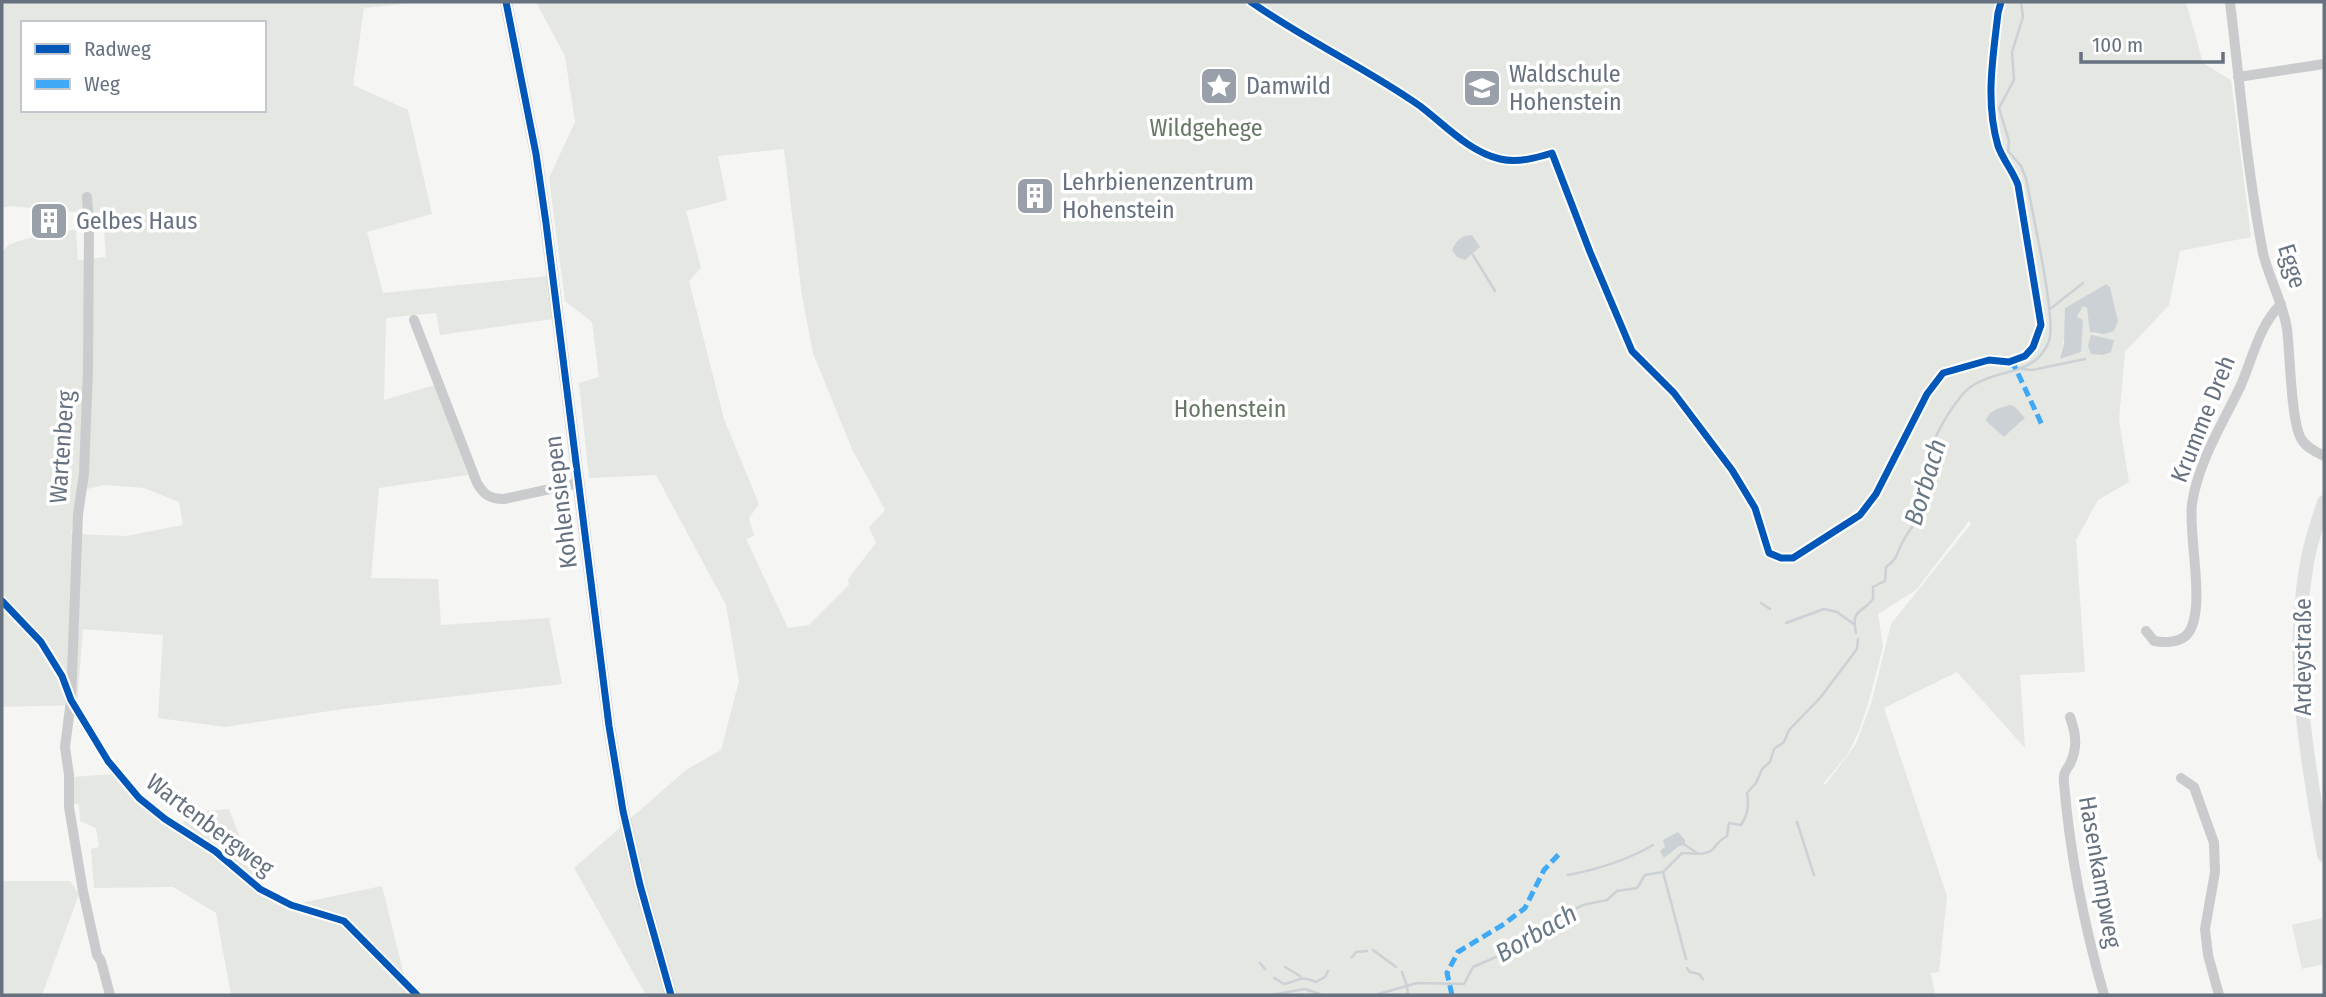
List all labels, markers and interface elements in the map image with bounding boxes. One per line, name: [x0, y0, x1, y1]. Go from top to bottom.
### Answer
legend: [21, 21, 266, 112]
scale bar: [2081, 21, 2223, 65]
text: 100 m: [2092, 32, 2143, 58]
text: Radweg: [84, 36, 151, 62]
place label: Waldschule Hohenstein: [1509, 60, 1622, 116]
place icon: Damwild: [1198, 65, 1240, 107]
school or university icon: Waldschule Hohenstein: [1461, 67, 1503, 109]
text: Weg: [84, 71, 120, 97]
place label: Damwild: [1246, 72, 1331, 100]
park label: Wildgehege: [1149, 114, 1263, 142]
place label: Lehrbienenzentrum Hohenstein: [1062, 168, 1254, 224]
building icon: Lehrbienenzentrum Hohenstein: [1014, 175, 1056, 217]
building icon: Gelbes Haus: [28, 200, 70, 242]
place label: Gelbes Haus: [76, 207, 198, 235]
street label: Egge: [2272, 240, 2312, 292]
street label: Krumme Dreh: [2165, 352, 2241, 486]
street label: Wartenberg: [44, 389, 80, 505]
park label: Hohenstein: [1174, 395, 1286, 423]
street label: Kohlensiepen: [539, 434, 583, 570]
water label: Borbach: [1898, 435, 1953, 529]
street label: Ardeystraße: [2289, 598, 2317, 716]
street label: Wartenbergweg: [141, 768, 280, 882]
street label: Hasenkampweg: [2073, 794, 2127, 951]
water label: Borbach: [1490, 898, 1582, 969]

